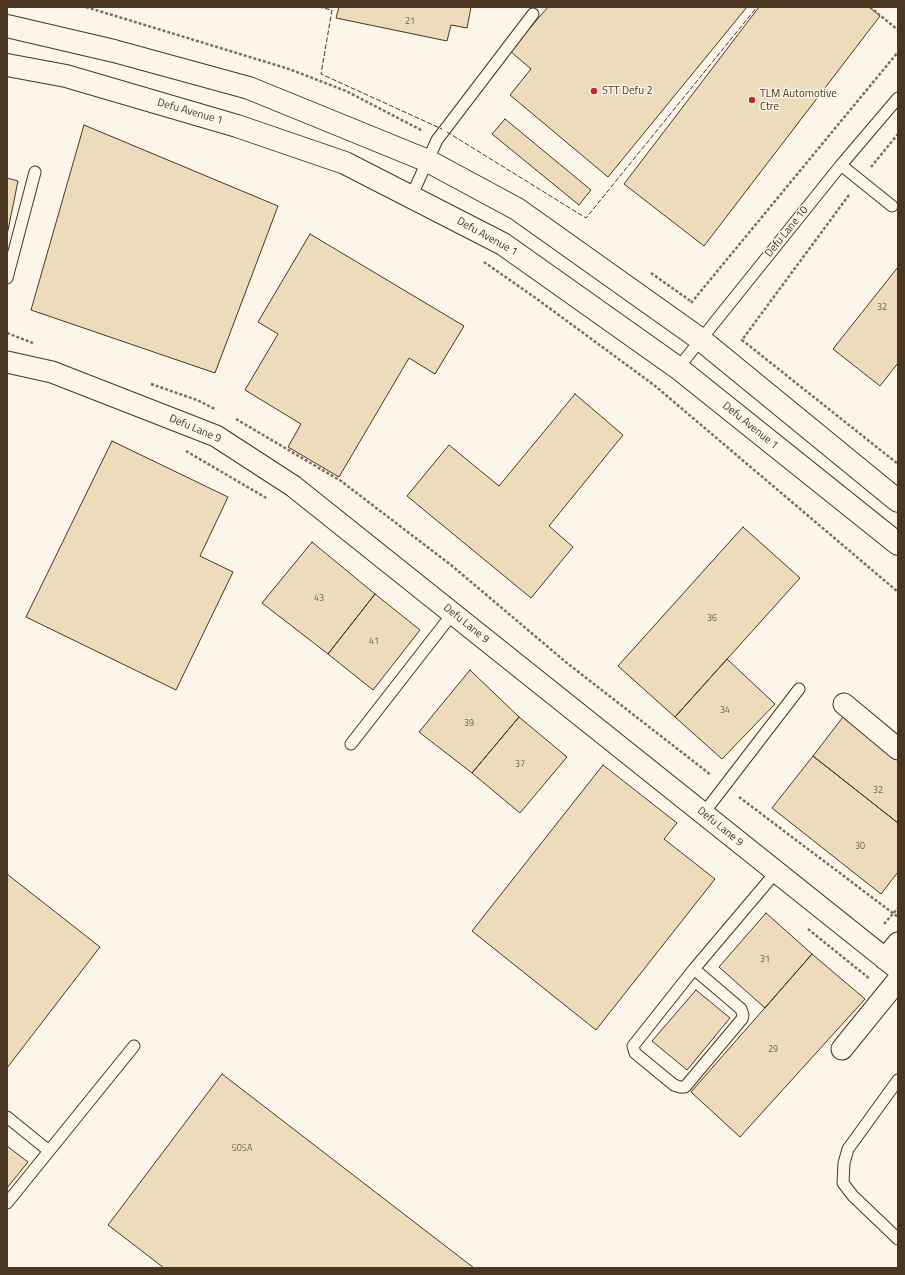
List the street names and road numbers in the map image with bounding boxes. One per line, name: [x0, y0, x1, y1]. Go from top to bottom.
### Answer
street label: Defu Avenue 1: [156, 96, 224, 128]
street label: Defu Lane 10: [763, 204, 811, 260]
street label: Defu Avenue 1: [454, 215, 520, 259]
street label: Defu Avenue 1: [720, 400, 780, 452]
street label: Defu Lane 9: [167, 412, 223, 446]
street label: Defu Lane 9: [440, 601, 492, 647]
street label: Defu Lane 9: [694, 804, 746, 850]

